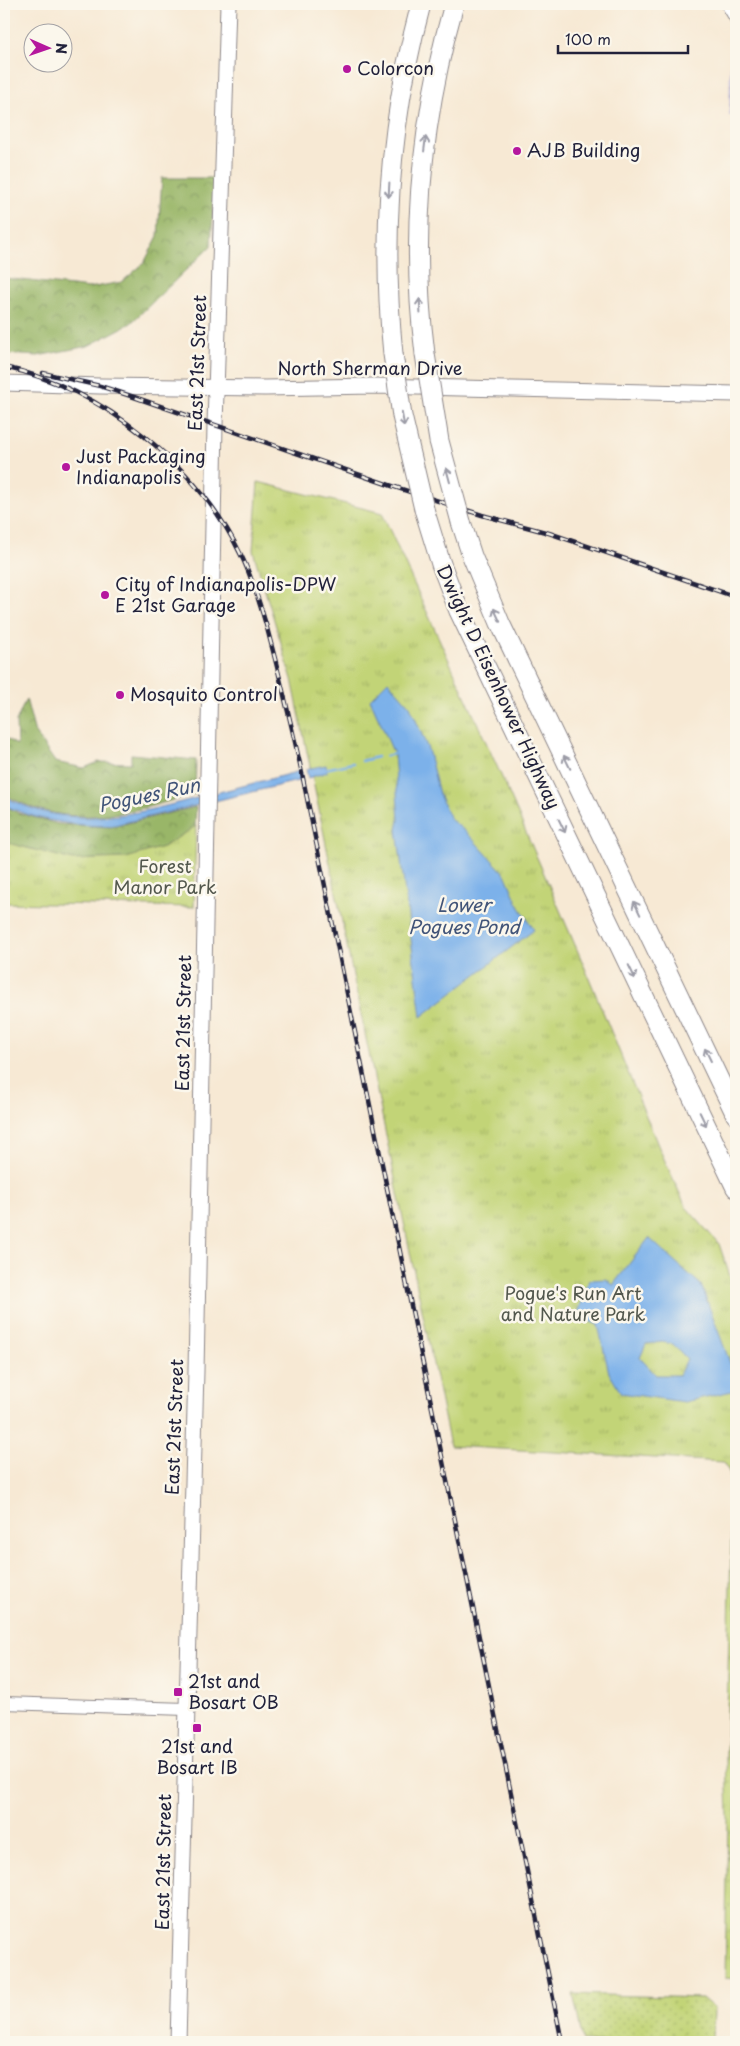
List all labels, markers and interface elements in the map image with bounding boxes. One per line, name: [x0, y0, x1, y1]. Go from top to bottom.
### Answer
north arrow: [22, 22, 72, 72]
scale bar: [558, 22, 688, 54]
text: 100 m: [565, 27, 611, 50]
text: N: [51, 43, 72, 54]
place label: Colorcon: [357, 54, 434, 81]
marker: Colorcon: [341, 63, 353, 75]
one-way arrow: [420, 136, 430, 152]
place label: AJB Building: [527, 136, 640, 163]
marker: AJB Building: [511, 145, 523, 157]
one-way arrow: [385, 181, 394, 197]
street label: East 21st Street: [181, 294, 212, 432]
one-way arrow: [416, 298, 425, 314]
street label: North Sherman Drive: [277, 354, 463, 381]
one-way arrow: [398, 411, 408, 427]
place label: Just Packaging Indianapolis: [76, 442, 206, 490]
marker: Just Packaging Indianapolis: [60, 461, 72, 473]
one-way arrow: [442, 468, 452, 484]
street label: Dwight D Eisenhower Highway: [431, 560, 568, 813]
place label: City of Indianapolis-DPW E 21st Garage: [115, 570, 337, 618]
marker: City of Indianapolis-DPW E 21st Garage: [99, 589, 111, 601]
one-way arrow: [491, 608, 501, 623]
place label: Mosquito Control: [130, 680, 278, 707]
marker: Mosquito Control: [114, 689, 126, 701]
one-way arrow: [562, 755, 571, 770]
water label: Pogues Run: [95, 769, 204, 818]
one-way arrow: [557, 818, 567, 833]
park label: Forest Manor Park: [113, 852, 217, 900]
water label: Lower Pogues Pond: [408, 890, 522, 940]
one-way arrow: [632, 901, 641, 916]
street label: East 21st Street: [168, 955, 197, 1091]
one-way arrow: [628, 964, 638, 979]
one-way arrow: [702, 1048, 712, 1063]
one-way arrow: [698, 1111, 708, 1126]
park label: Pogue's Run Art and Nature Park: [501, 1279, 645, 1327]
street label: East 21st Street: [158, 1358, 189, 1496]
place label: 21st and Bosart OB: [188, 1667, 279, 1715]
marker: 21st and Bosart OB: [172, 1686, 184, 1698]
marker: 21st and Bosart IB: [191, 1722, 203, 1734]
place label: 21st and Bosart IB: [156, 1732, 238, 1780]
street label: East 21st Street: [148, 1794, 177, 1930]

